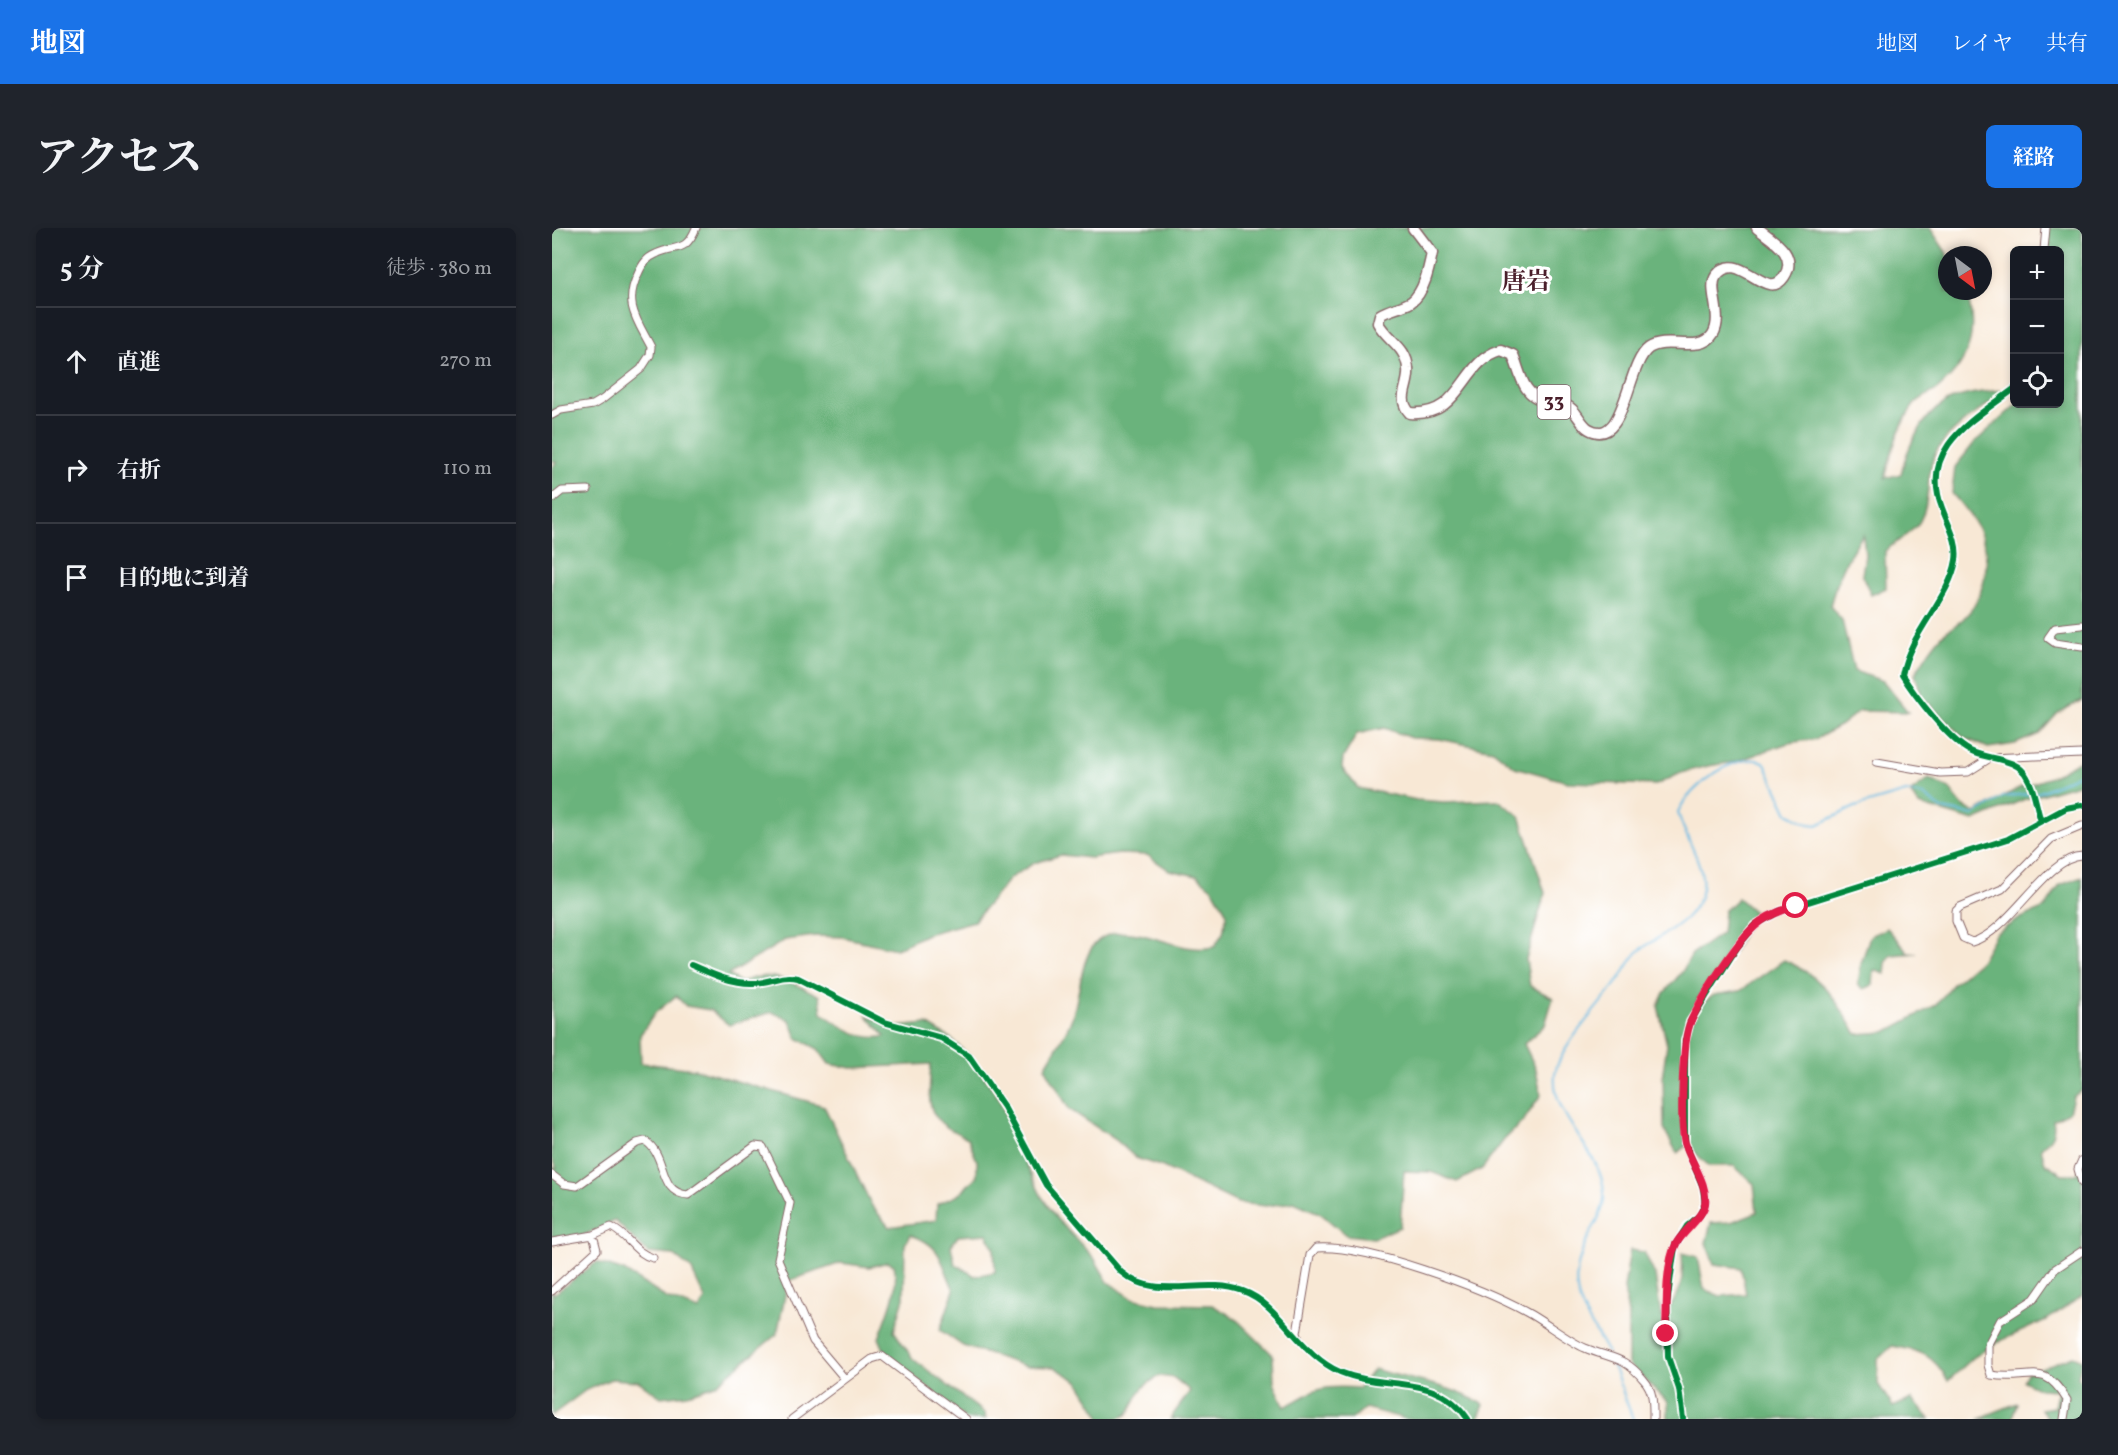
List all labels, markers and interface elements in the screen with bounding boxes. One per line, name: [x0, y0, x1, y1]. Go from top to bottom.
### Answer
text: 地図: [30, 25, 86, 64]
text: 地図: [1876, 30, 1918, 59]
text: レイヤ: [1951, 30, 2013, 59]
text: 共有: [2046, 30, 2088, 59]
button: 経路: [1986, 125, 2082, 188]
text: アクセス: [36, 131, 203, 190]
north arrow: [1938, 246, 1992, 300]
map controls: [2010, 246, 2064, 408]
button: +: [2010, 246, 2064, 300]
text: 5 分: [60, 252, 104, 288]
text: 徒歩 · 380 m: [386, 255, 492, 283]
district label: 唐岩: [1502, 266, 1550, 300]
button: −: [2010, 300, 2064, 354]
icon: ahead: [60, 345, 93, 378]
text: 270 m: [439, 347, 492, 375]
text: 直進: [117, 348, 161, 379]
button: locate: [2010, 354, 2064, 408]
road number: 33: [1538, 385, 1570, 419]
icon: right: [60, 453, 93, 486]
text: 110 m: [443, 455, 492, 483]
text: 右折: [117, 456, 161, 487]
icon: arrive: [60, 561, 93, 594]
text: 目的地に到着: [117, 564, 249, 595]
route start: [1782, 892, 1808, 918]
route end: [1652, 1320, 1678, 1346]

